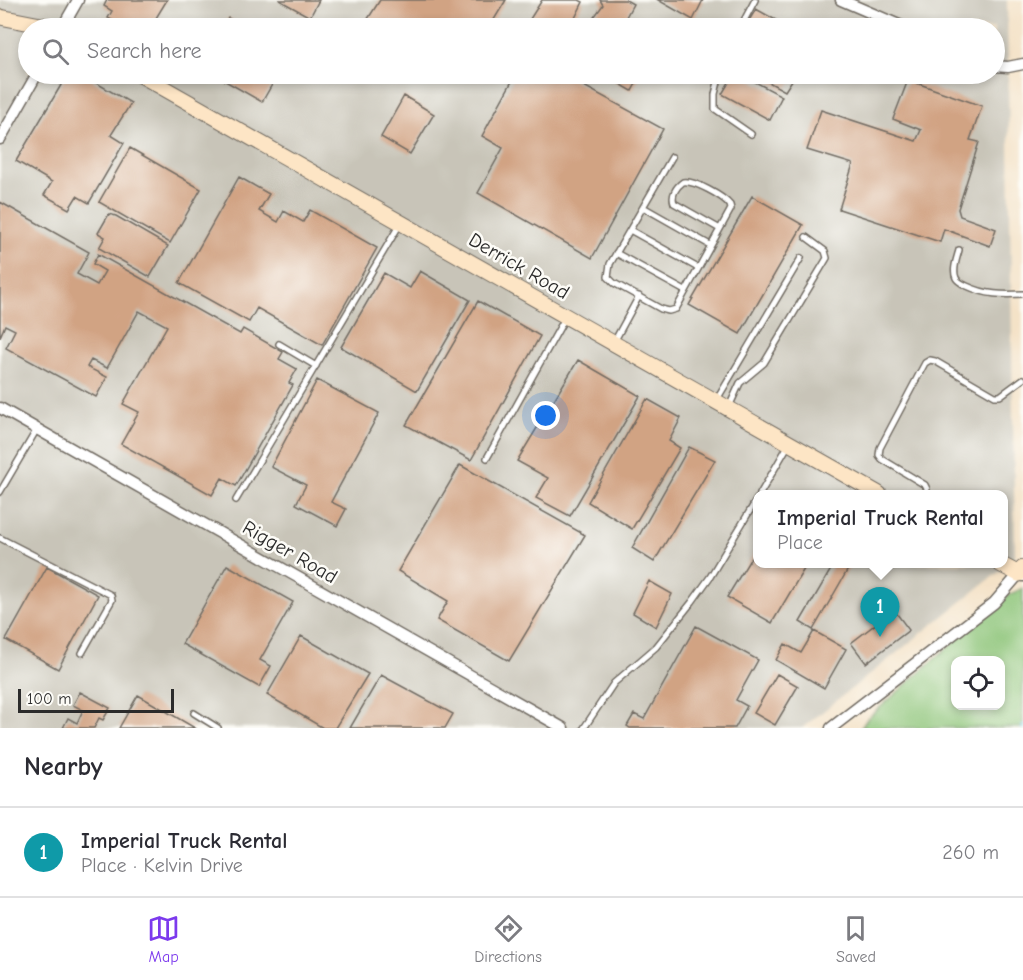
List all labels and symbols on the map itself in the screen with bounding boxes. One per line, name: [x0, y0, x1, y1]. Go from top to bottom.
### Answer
street label: Derrick Road: [465, 228, 573, 304]
your location: [531, 401, 560, 430]
street label: Rigger Road: [239, 516, 341, 588]
pin: 1: [860, 588, 900, 637]
scale bar: [18, 686, 174, 714]

